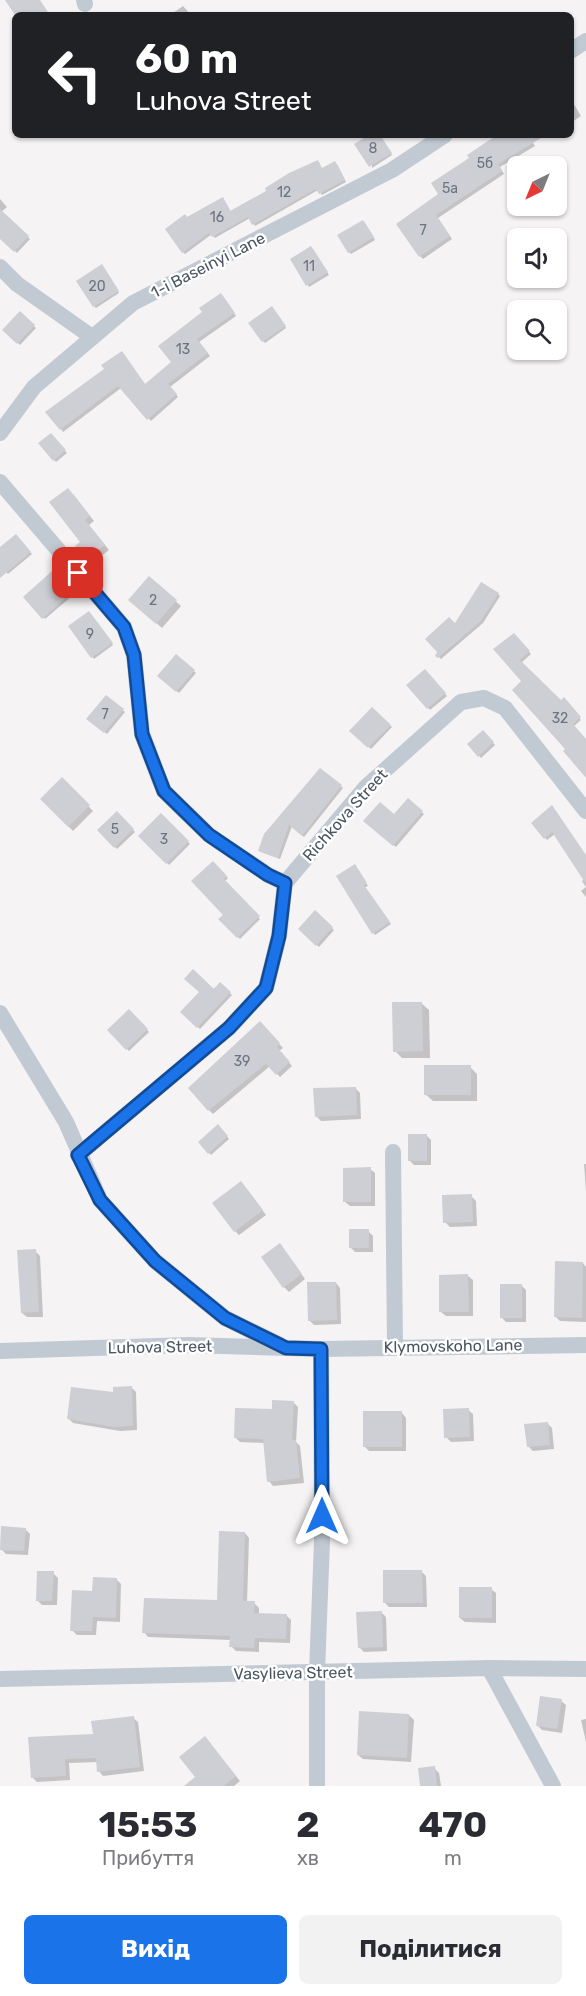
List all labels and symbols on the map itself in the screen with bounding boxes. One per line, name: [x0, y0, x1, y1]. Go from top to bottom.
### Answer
house number: 8: [369, 140, 378, 157]
house number: 5б: [477, 155, 493, 172]
north arrow: [507, 156, 567, 216]
house number: 5а: [442, 180, 458, 197]
house number: 12: [277, 184, 291, 201]
house number: 16: [210, 209, 224, 226]
house number: 7: [419, 222, 427, 239]
street label: 1-i Baseinyi Lane: [148, 228, 268, 302]
house number: 11: [303, 258, 315, 275]
house number: 20: [88, 278, 106, 295]
house number: 13: [176, 341, 190, 358]
pin: [52, 547, 103, 598]
house number: 2: [149, 592, 157, 609]
house number: 9: [86, 626, 94, 643]
house number: 7: [101, 706, 109, 723]
house number: 32: [552, 710, 568, 727]
street label: Richkova Street: [299, 765, 391, 865]
house number: 5: [111, 821, 119, 838]
house number: 3: [160, 831, 168, 848]
house number: 39: [234, 1053, 250, 1070]
street label: Klymovskoho Lane: [384, 1335, 522, 1357]
street label: Luhova Street: [108, 1337, 212, 1357]
position arrow: [290, 1484, 354, 1548]
street label: Vasylieva Street: [233, 1662, 353, 1684]

